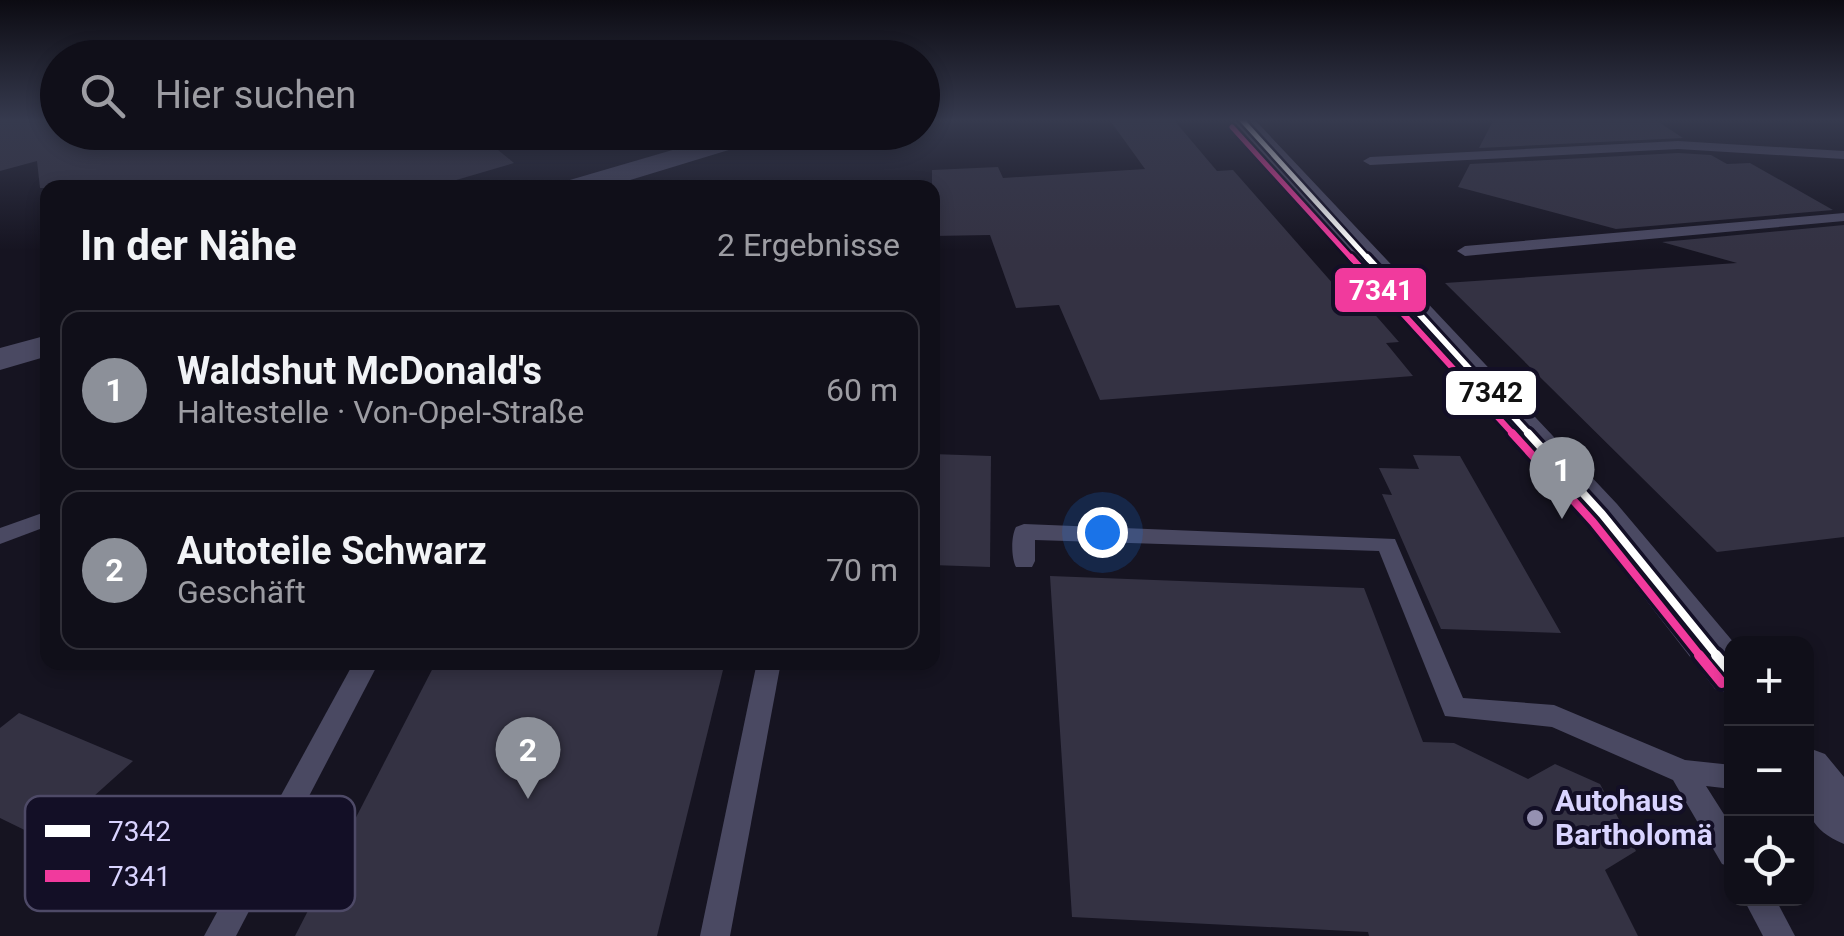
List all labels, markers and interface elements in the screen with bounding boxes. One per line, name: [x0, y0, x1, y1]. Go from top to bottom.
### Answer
search box: [40, 40, 940, 150]
icon: search: [75, 68, 130, 123]
text: Hier suchen: [155, 73, 356, 117]
text: In der Nähe: [80, 221, 297, 270]
text: 2 Ergebnisse: [717, 226, 900, 264]
line badge: 7341: [1333, 266, 1428, 314]
text: 7341: [1349, 274, 1413, 307]
text: Waldshut McDonald's: [177, 349, 542, 393]
line badge: 7342: [1444, 369, 1538, 417]
text: 1: [105, 371, 124, 409]
text: 60 m: [826, 371, 898, 409]
text: 7342: [1459, 376, 1523, 409]
text: Haltestelle · Von-Opel-Straße: [177, 393, 584, 431]
pin: 1: [1530, 436, 1594, 519]
your location: [1077, 507, 1128, 558]
text: Autoteile Schwarz: [177, 529, 487, 573]
text: 2: [105, 551, 124, 589]
text: 70 m: [826, 551, 898, 589]
text: Geschäft: [177, 573, 306, 611]
map controls: [1724, 636, 1814, 906]
button: +: [1724, 636, 1814, 726]
pin: 2: [496, 716, 560, 799]
button: −: [1724, 726, 1814, 816]
place label: Autohaus Bartholomä: [1555, 783, 1713, 852]
legend: [25, 796, 355, 911]
marker: Autohaus Bartholomä: [1524, 807, 1546, 829]
text: 7342: [108, 815, 171, 848]
button: locate: [1724, 816, 1814, 906]
text: 7341: [108, 860, 171, 893]

